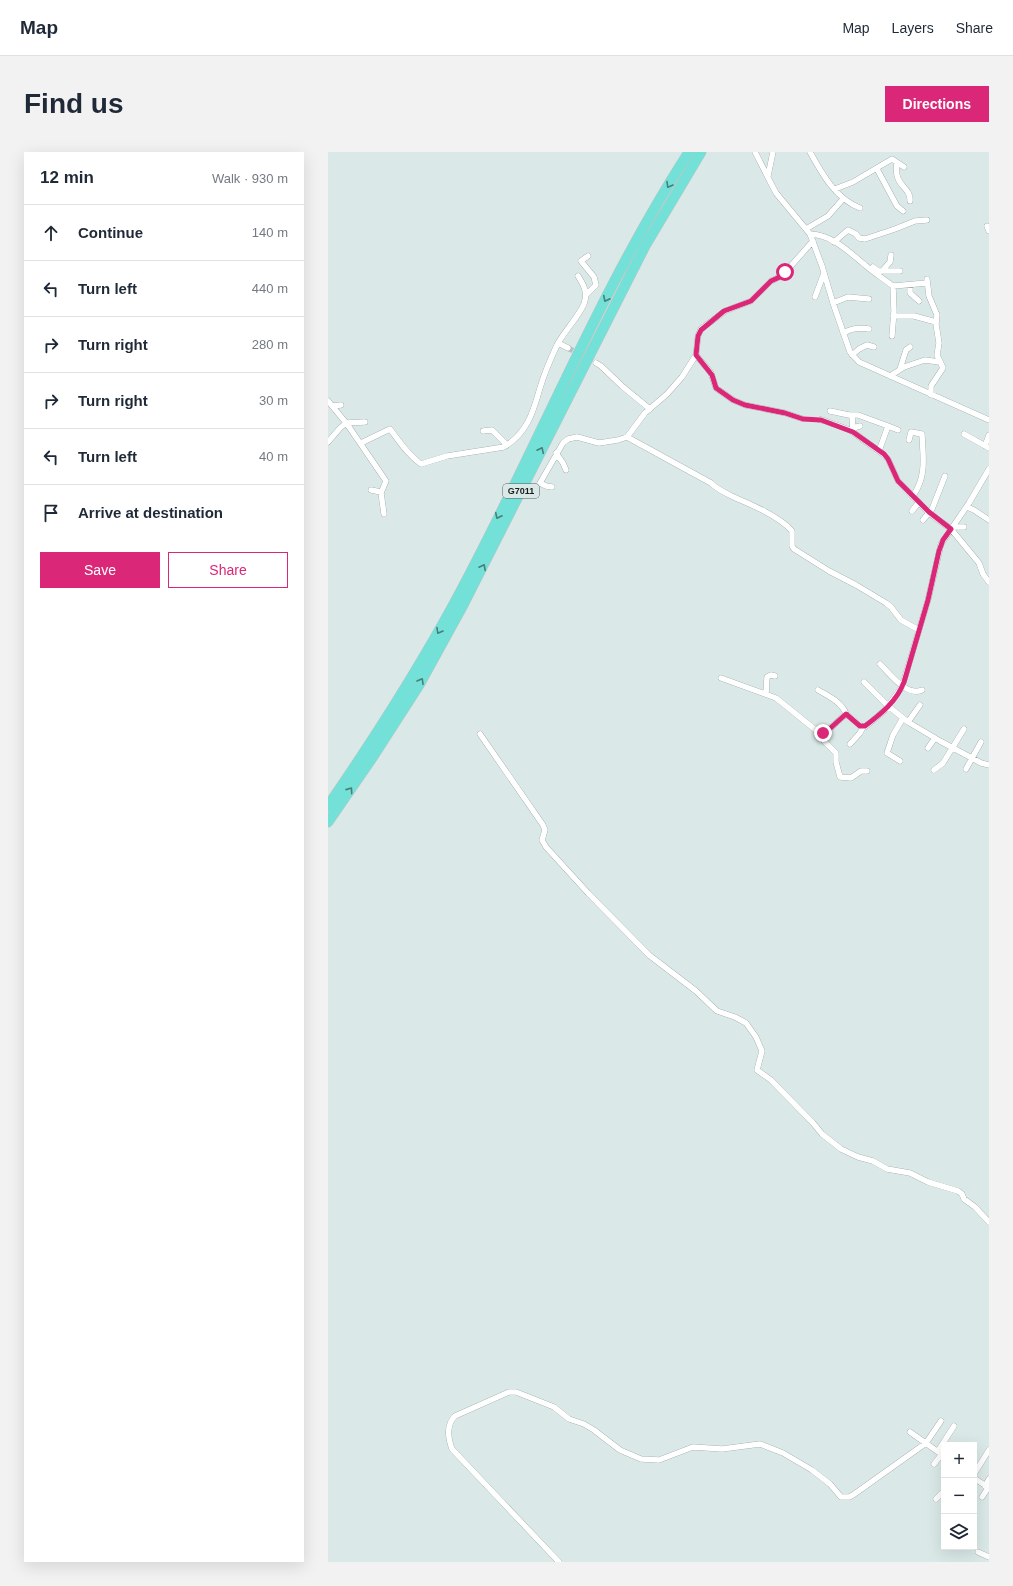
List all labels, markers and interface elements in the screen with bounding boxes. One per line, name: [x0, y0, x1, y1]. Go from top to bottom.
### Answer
text: Map: [20, 17, 58, 38]
text: Map: [842, 20, 870, 36]
text: Layers: [892, 20, 934, 36]
text: Share: [956, 20, 993, 36]
button: Directions: [885, 86, 989, 122]
text: Find us: [24, 88, 124, 119]
text: 12 min: [40, 168, 94, 187]
text: Walk · 930 m: [212, 171, 288, 186]
one-way arrow: [666, 181, 673, 188]
icon: ahead: [40, 222, 62, 244]
text: Continue: [78, 224, 143, 241]
text: 140 m: [252, 225, 288, 240]
route start: [776, 263, 794, 281]
icon: left: [40, 278, 62, 300]
text: Turn left: [78, 280, 137, 297]
text: 440 m: [252, 281, 288, 296]
one-way arrow: [603, 295, 611, 302]
icon: right: [40, 334, 62, 356]
text: Turn right: [78, 336, 148, 353]
text: 280 m: [252, 337, 288, 352]
icon: right: [40, 390, 62, 412]
text: Turn right: [78, 392, 148, 409]
text: 30 m: [259, 393, 288, 408]
icon: left: [40, 446, 62, 468]
one-way arrow: [536, 447, 544, 455]
text: Turn left: [78, 448, 137, 465]
text: 40 m: [259, 449, 288, 464]
road number: G7011: [503, 484, 539, 498]
icon: arrive: [40, 502, 62, 524]
text: Arrive at destination: [78, 504, 223, 521]
one-way arrow: [496, 512, 503, 519]
button: Save: [40, 552, 160, 588]
button: Share: [168, 552, 288, 588]
one-way arrow: [478, 563, 486, 571]
one-way arrow: [436, 627, 443, 634]
one-way arrow: [417, 678, 424, 685]
route end: [814, 724, 832, 742]
one-way arrow: [345, 787, 353, 794]
map controls: [941, 1442, 977, 1550]
button: +: [941, 1442, 977, 1478]
button: −: [941, 1478, 977, 1514]
button: layers: [941, 1514, 977, 1550]

